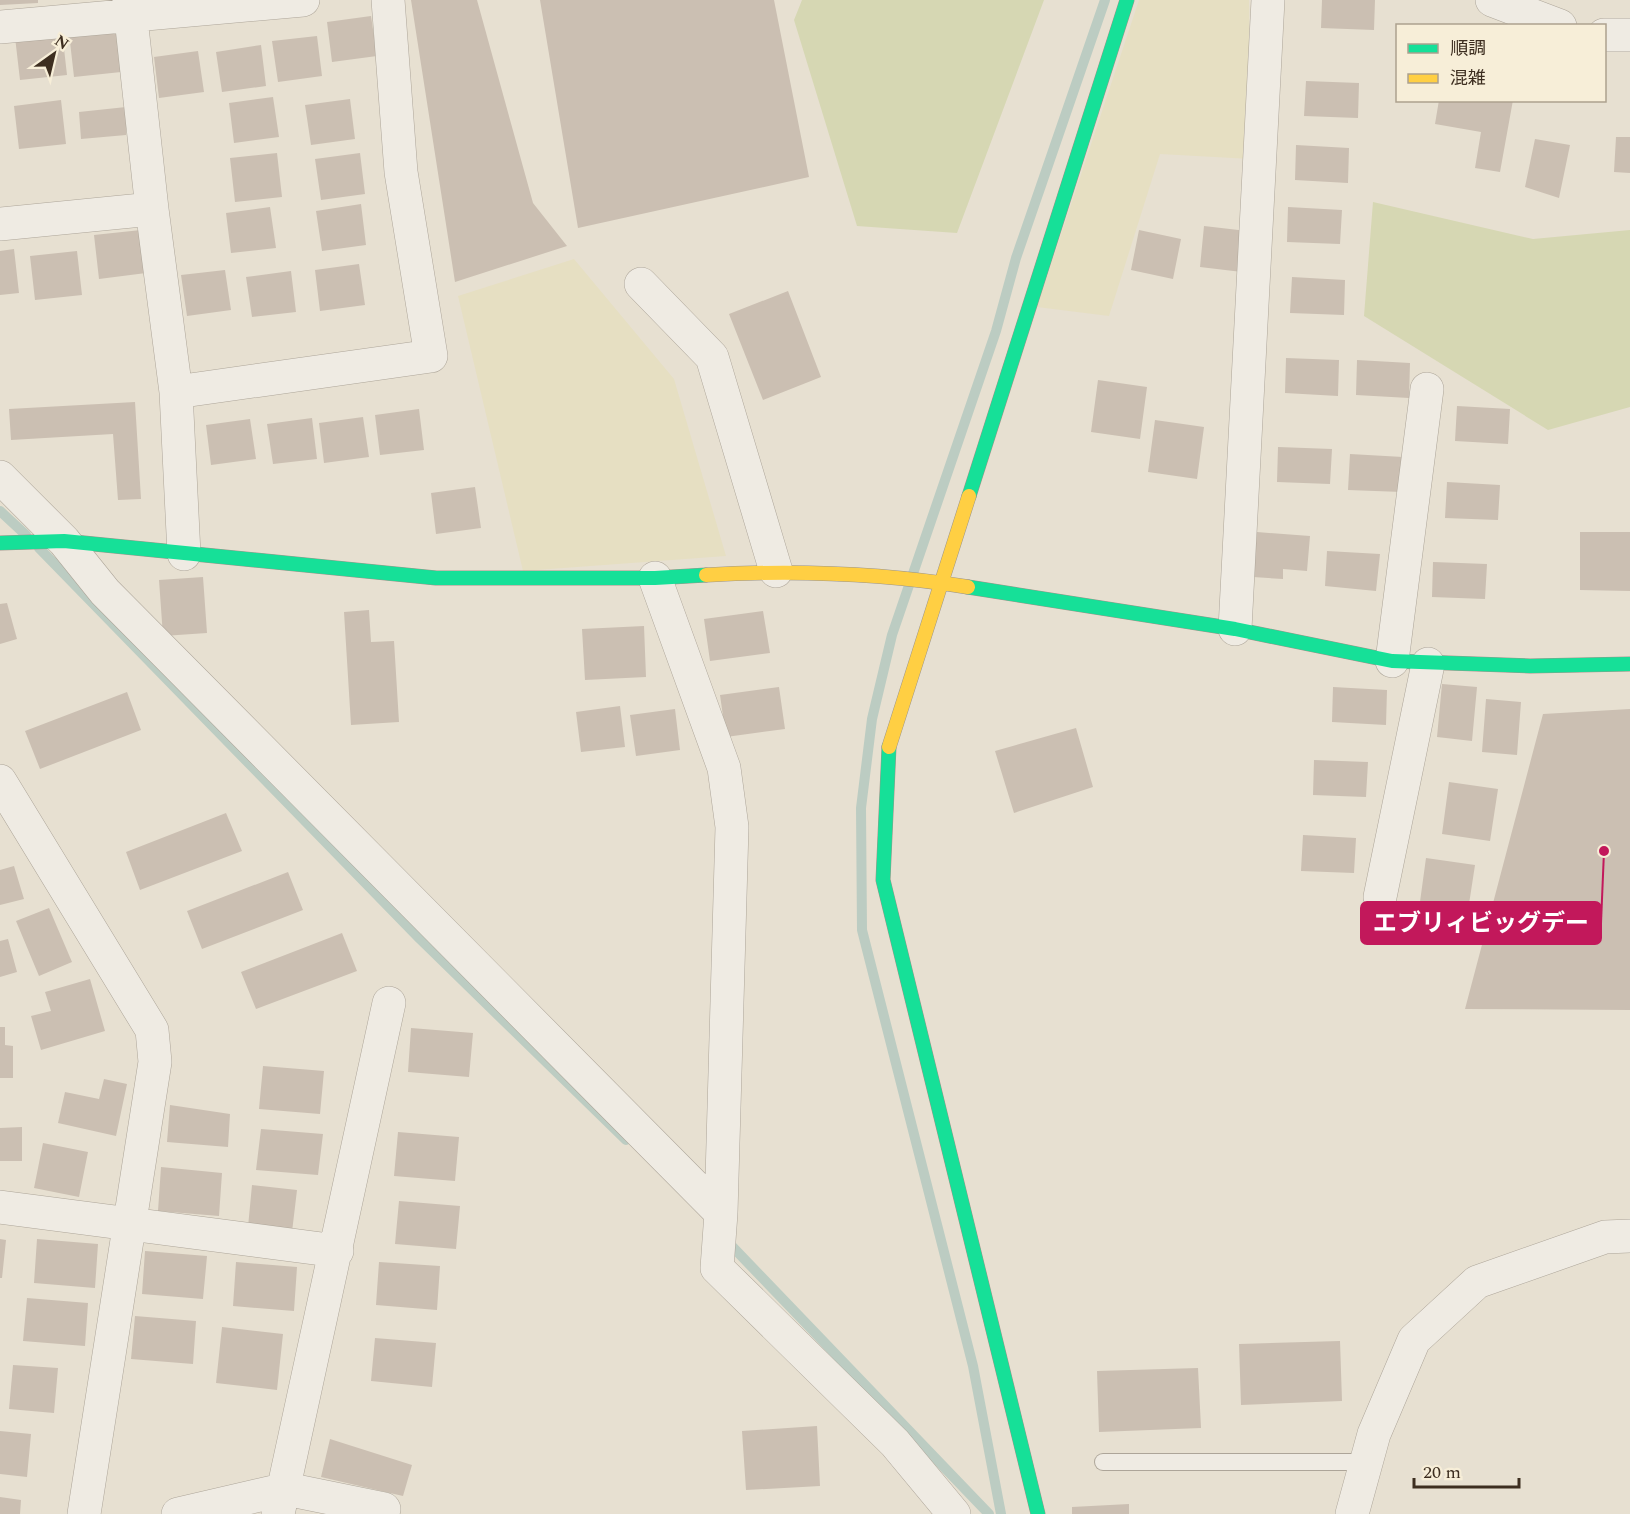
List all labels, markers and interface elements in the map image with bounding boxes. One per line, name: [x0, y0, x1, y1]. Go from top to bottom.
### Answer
north arrow: [24, 24, 84, 84]
legend: [1396, 24, 1606, 102]
text: N: [50, 29, 74, 56]
text: 順調: [1450, 35, 1486, 62]
text: 混雑: [1450, 65, 1486, 92]
callout: エブリィビッグデー: [1361, 902, 1601, 944]
text: エブリィビッグデー: [1373, 906, 1589, 942]
scale bar: [1414, 1451, 1519, 1489]
text: 20 m: [1423, 1459, 1461, 1486]

